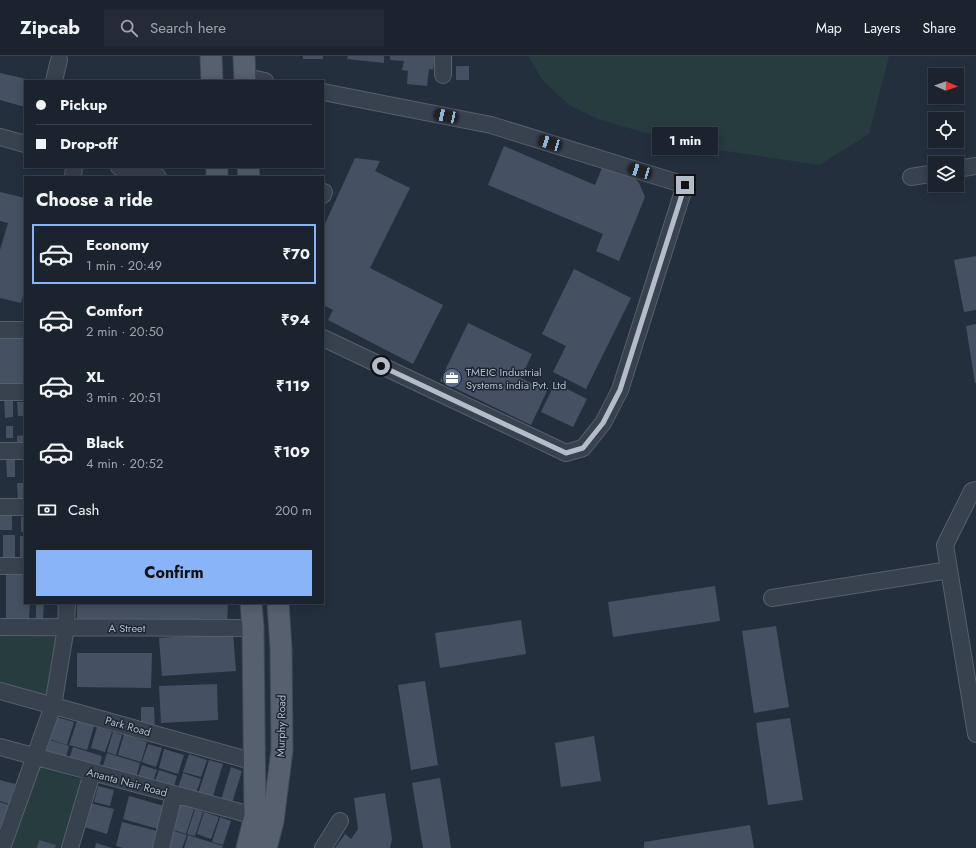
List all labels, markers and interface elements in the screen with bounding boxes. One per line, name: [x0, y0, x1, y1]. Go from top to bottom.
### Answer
search box: [104, 10, 384, 46]
text: Zipcab: [20, 14, 80, 41]
icon: search: [118, 17, 140, 39]
text: Search here: [150, 17, 226, 39]
text: Map: [816, 18, 842, 38]
text: Layers: [864, 18, 900, 38]
text: Share: [922, 18, 956, 38]
north arrow: [928, 68, 964, 104]
map controls: [928, 68, 964, 192]
text: Pickup: [60, 94, 107, 116]
car: [433, 108, 459, 124]
button: locate: [928, 112, 964, 148]
callout: 1 min: [652, 127, 718, 155]
text: 1 min: [669, 131, 701, 150]
text: Drop-off: [60, 133, 118, 155]
car: [537, 134, 563, 152]
button: layers: [928, 156, 964, 192]
car: [627, 162, 653, 180]
route end: [676, 176, 694, 194]
text: Choose a ride: [36, 187, 153, 213]
text: Economy: [86, 234, 149, 256]
icon: car: [38, 236, 74, 272]
text: ₹70: [282, 243, 310, 265]
text: 1 min · 20:49: [86, 256, 162, 275]
text: Comfort: [86, 300, 143, 322]
icon: car: [38, 302, 74, 338]
text: ₹94: [281, 309, 310, 331]
text: 2 min · 20:50: [86, 322, 164, 341]
route start: [372, 357, 390, 375]
place label: TMEIC Industrial Systems india Pvt. Ltd: [466, 364, 566, 393]
text: XL: [86, 366, 104, 388]
office icon: TMEIC Industrial Systems india Pvt. Ltd: [441, 367, 463, 389]
icon: car: [38, 368, 74, 404]
text: ₹119: [276, 375, 310, 397]
text: 3 min · 20:51: [86, 388, 161, 407]
text: Black: [86, 432, 124, 454]
icon: car: [38, 434, 74, 470]
text: ₹109: [274, 441, 310, 463]
text: 4 min · 20:52: [86, 454, 163, 473]
icon: cash: [36, 499, 58, 521]
text: Cash: [68, 499, 99, 521]
text: 200 m: [275, 501, 312, 520]
button: Confirm: [36, 550, 312, 596]
street label: A Street: [109, 620, 146, 636]
street label: Murphy Road: [272, 695, 290, 757]
street label: Park Road: [103, 712, 153, 740]
street label: Ananta Nair Road: [85, 764, 169, 800]

